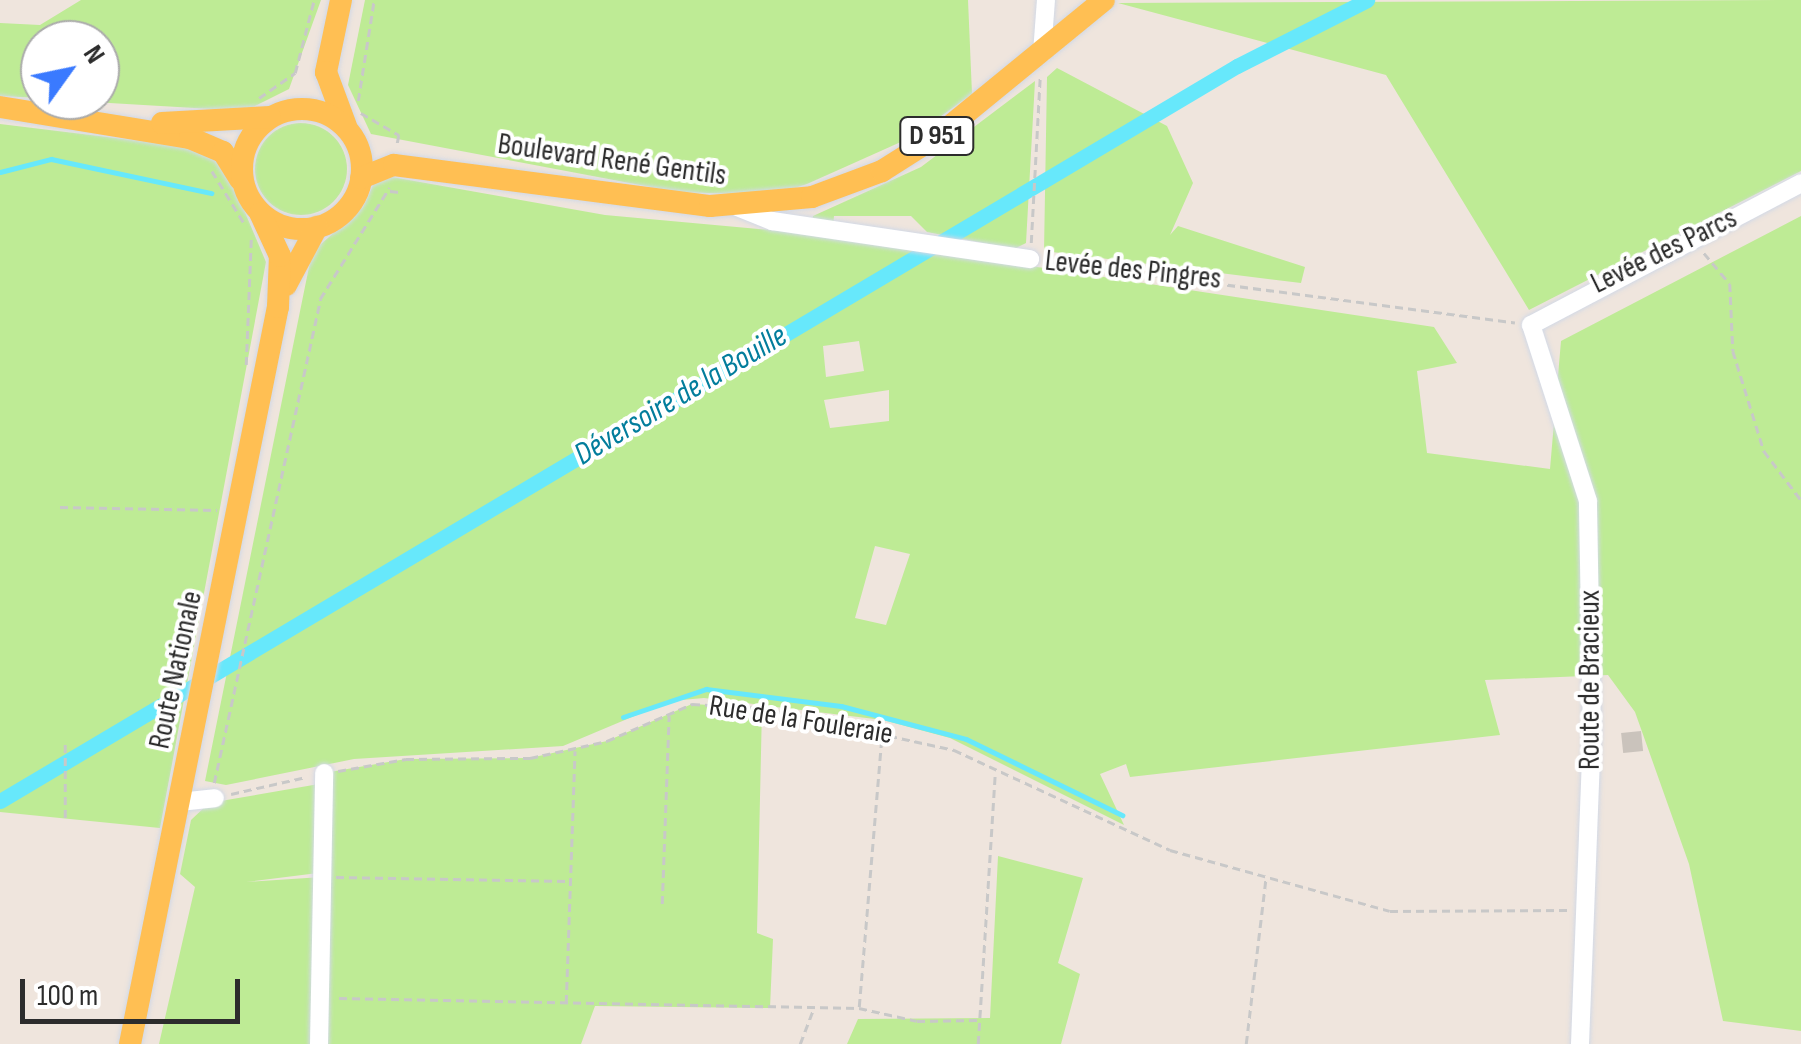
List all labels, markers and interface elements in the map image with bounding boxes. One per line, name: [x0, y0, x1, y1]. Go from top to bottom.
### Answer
north arrow: [20, 20, 120, 120]
text: N: [76, 39, 112, 70]
road number: D 951: [897, 113, 977, 159]
street label: Boulevard René Gentils: [495, 126, 729, 194]
street label: Levée des Parcs: [1585, 200, 1743, 302]
street label: Levée des Pingres: [1043, 243, 1223, 297]
water label: Déversoire de la Bouille: [568, 317, 794, 475]
street label: Route Nationale: [142, 588, 210, 752]
street label: Route de Bracieux: [1572, 590, 1608, 770]
street label: Rue de la Fouleraie: [707, 688, 895, 752]
scale bar: [25, 959, 245, 1021]
text: 100 m: [37, 978, 98, 1014]

